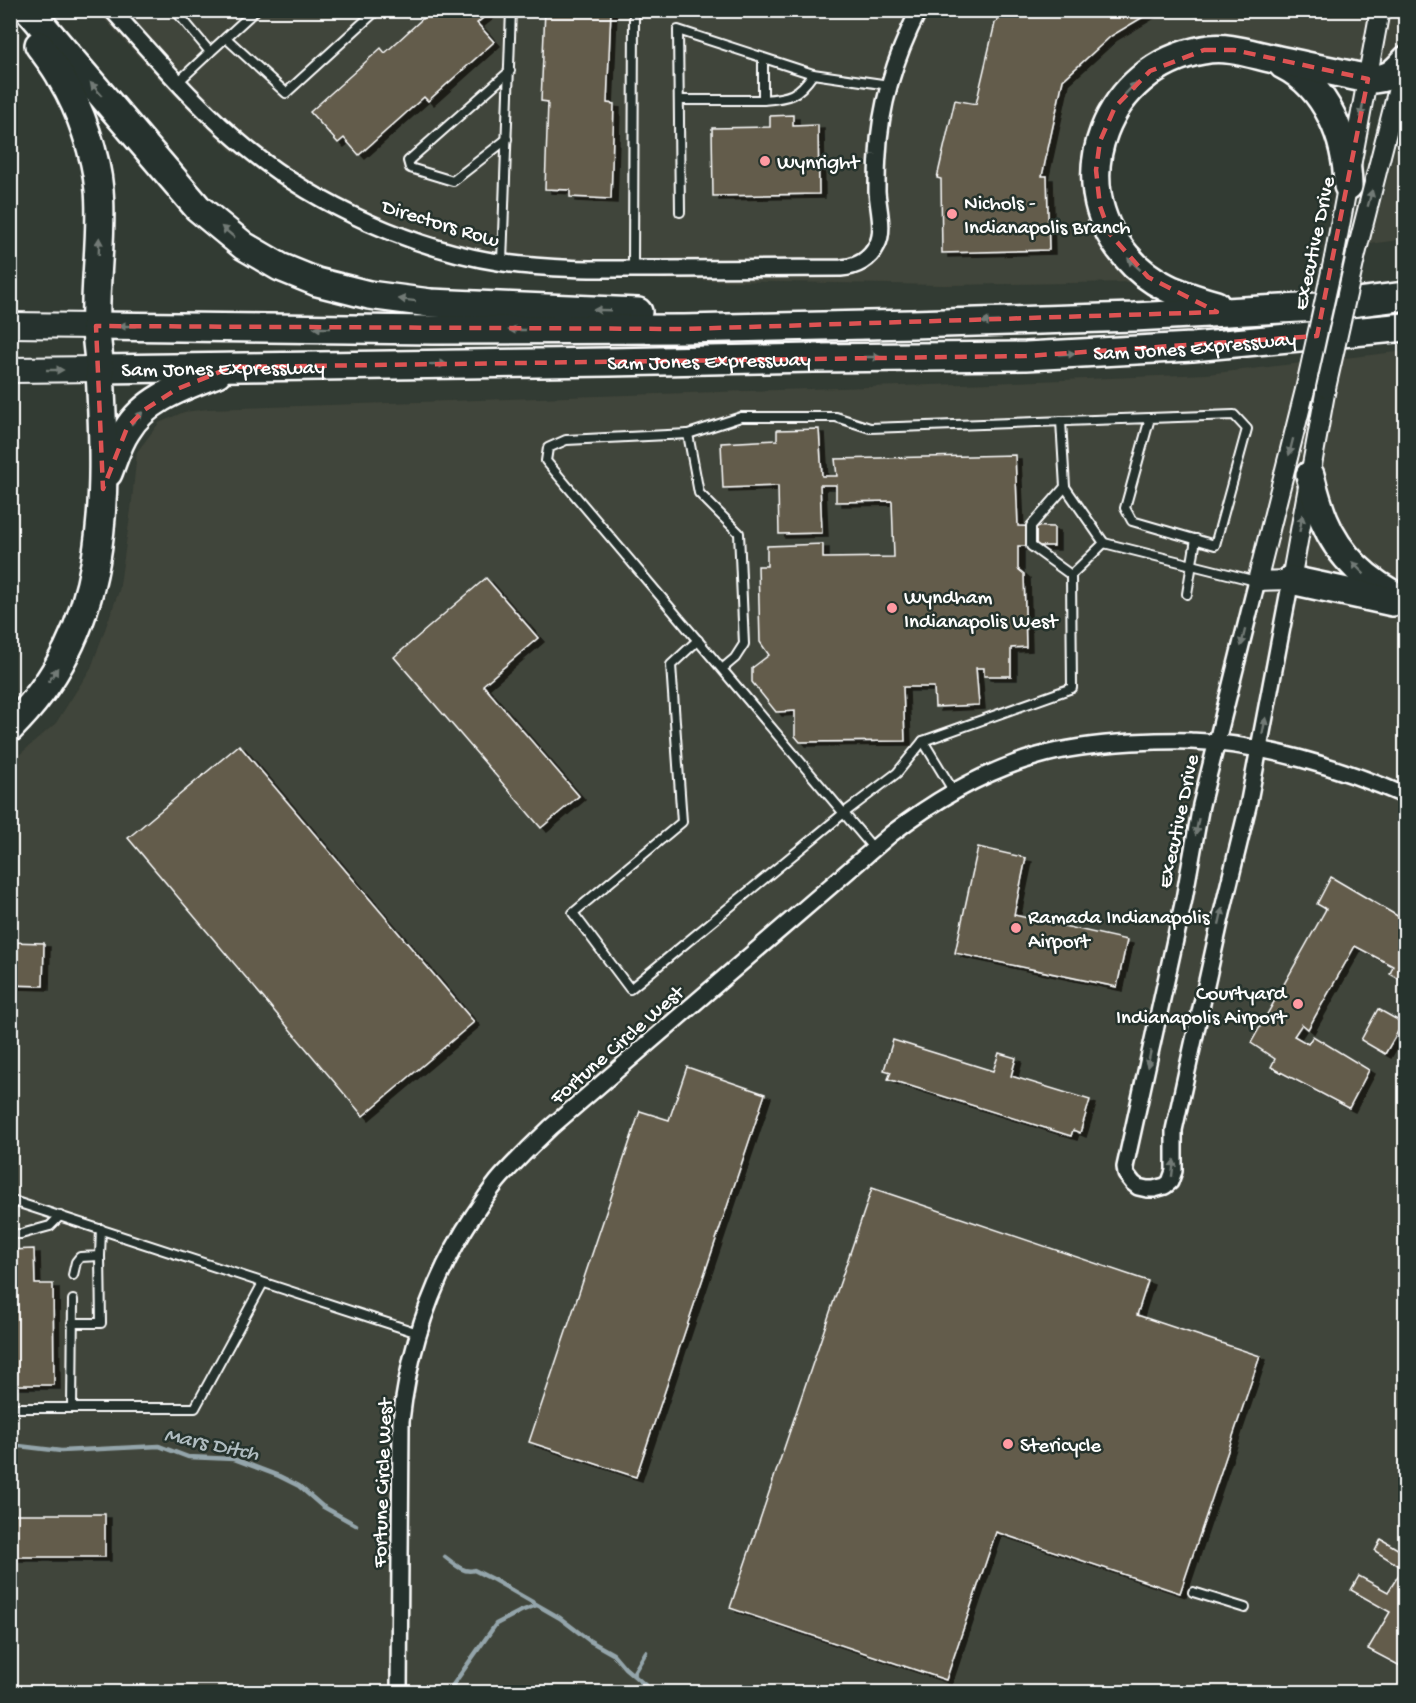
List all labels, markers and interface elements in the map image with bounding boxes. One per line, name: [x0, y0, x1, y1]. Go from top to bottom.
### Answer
one-way arrow: [89, 81, 103, 96]
one-way arrow: [1123, 82, 1137, 96]
one-way arrow: [1357, 100, 1366, 119]
place label: Wynright: [777, 152, 861, 177]
marker: Wynright: [758, 154, 772, 168]
street label: Executive Drive: [1290, 174, 1343, 313]
one-way arrow: [1366, 189, 1376, 207]
place label: Nichols - Indianapolis Branch: [964, 193, 1131, 242]
street label: Directors Row: [376, 195, 502, 255]
marker: Nichols - Indianapolis Branch: [945, 207, 959, 221]
one-way arrow: [220, 226, 235, 239]
one-way arrow: [94, 237, 104, 256]
one-way arrow: [1126, 257, 1141, 271]
one-way arrow: [397, 296, 416, 305]
one-way arrow: [592, 306, 611, 315]
one-way arrow: [981, 317, 1000, 326]
one-way arrow: [118, 321, 137, 331]
one-way arrow: [313, 323, 332, 333]
one-way arrow: [508, 325, 527, 335]
street label: Sam Jones Expressway: [1093, 328, 1297, 368]
street label: Sam Jones Expressway: [607, 349, 811, 378]
one-way arrow: [1057, 349, 1076, 358]
one-way arrow: [862, 352, 881, 362]
street label: Sam Jones Expressway: [121, 357, 325, 385]
one-way arrow: [428, 360, 447, 369]
one-way arrow: [46, 365, 65, 375]
one-way arrow: [130, 410, 144, 425]
one-way arrow: [1286, 438, 1296, 456]
one-way arrow: [1297, 513, 1306, 532]
one-way arrow: [1351, 561, 1365, 576]
place label: Wyndham Indianapolis West: [904, 587, 1060, 636]
marker: Wyndham Indianapolis West: [885, 601, 899, 615]
one-way arrow: [1238, 629, 1247, 647]
one-way arrow: [47, 667, 58, 683]
one-way arrow: [1260, 716, 1269, 735]
street label: Executive Drive: [1154, 752, 1207, 891]
one-way arrow: [1192, 818, 1201, 837]
one-way arrow: [1217, 906, 1226, 925]
place label: Ramada Indianapolis Airport: [1028, 907, 1211, 956]
marker: Ramada Indianapolis Airport: [1009, 921, 1023, 935]
street label: Fortune Circle West: [545, 980, 692, 1112]
place label: Courtyard Indianapolis Airport: [1116, 983, 1288, 1032]
marker: Courtyard Indianapolis Airport: [1291, 997, 1305, 1011]
one-way arrow: [1143, 1050, 1153, 1069]
one-way arrow: [1168, 1159, 1178, 1178]
street label: Fortune Circle West: [369, 1396, 400, 1569]
water label: Mars Ditch: [162, 1423, 261, 1469]
place label: Stericycle: [1020, 1435, 1102, 1460]
marker: Stericycle: [1001, 1437, 1015, 1451]

